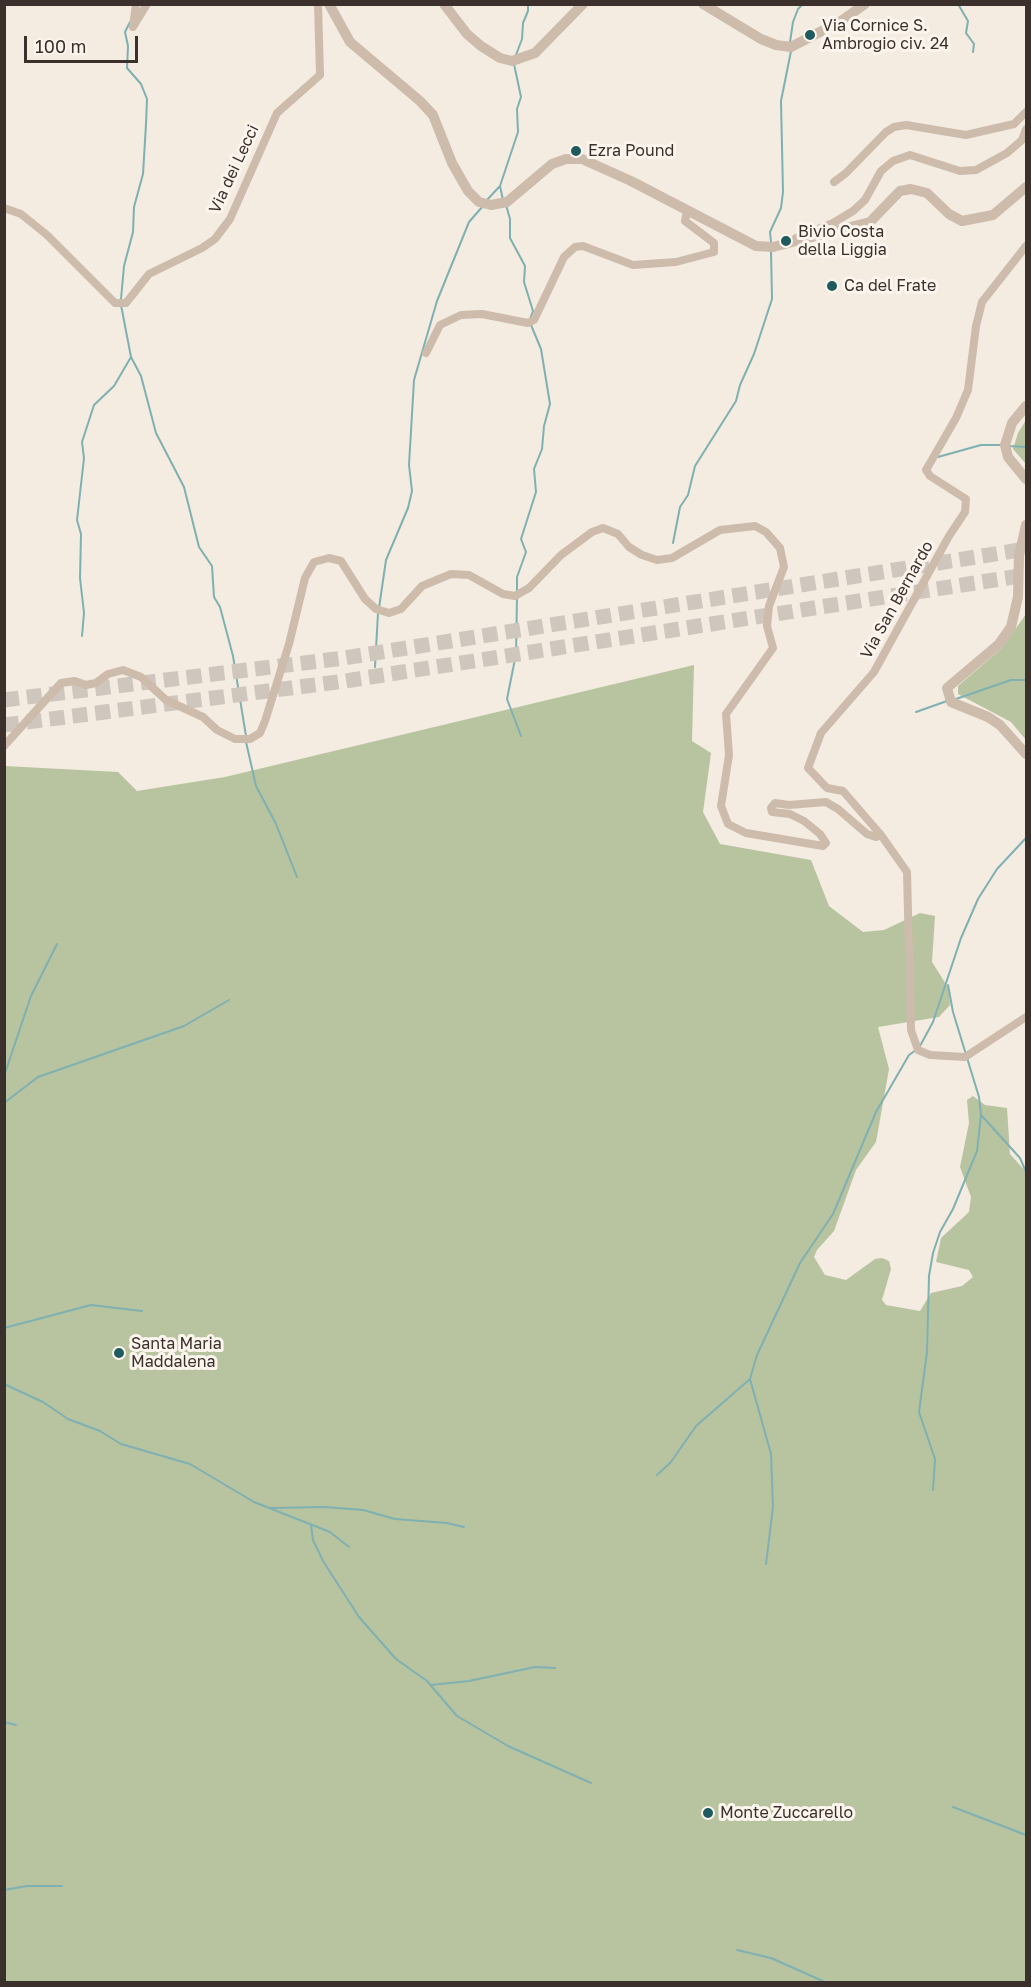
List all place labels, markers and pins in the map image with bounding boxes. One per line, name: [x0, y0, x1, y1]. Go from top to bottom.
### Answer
place label: Via Cornice S. Ambrogio civ. 24: [822, 16, 949, 54]
marker: Via Cornice S. Ambrogio civ. 24: [803, 28, 817, 42]
place label: Ezra Pound: [588, 141, 674, 161]
marker: Ezra Pound: [569, 144, 583, 158]
place label: Bivio Costa della Liggia: [798, 222, 887, 260]
marker: Bivio Costa della Liggia: [779, 234, 793, 248]
place label: Ca del Frate: [844, 276, 936, 296]
marker: Ca del Frate: [825, 279, 839, 293]
place label: Santa Maria Maddalena: [131, 1334, 222, 1372]
marker: Santa Maria Maddalena: [112, 1346, 126, 1360]
place label: Monte Zuccarello: [720, 1803, 853, 1823]
marker: Monte Zuccarello: [701, 1806, 715, 1820]

